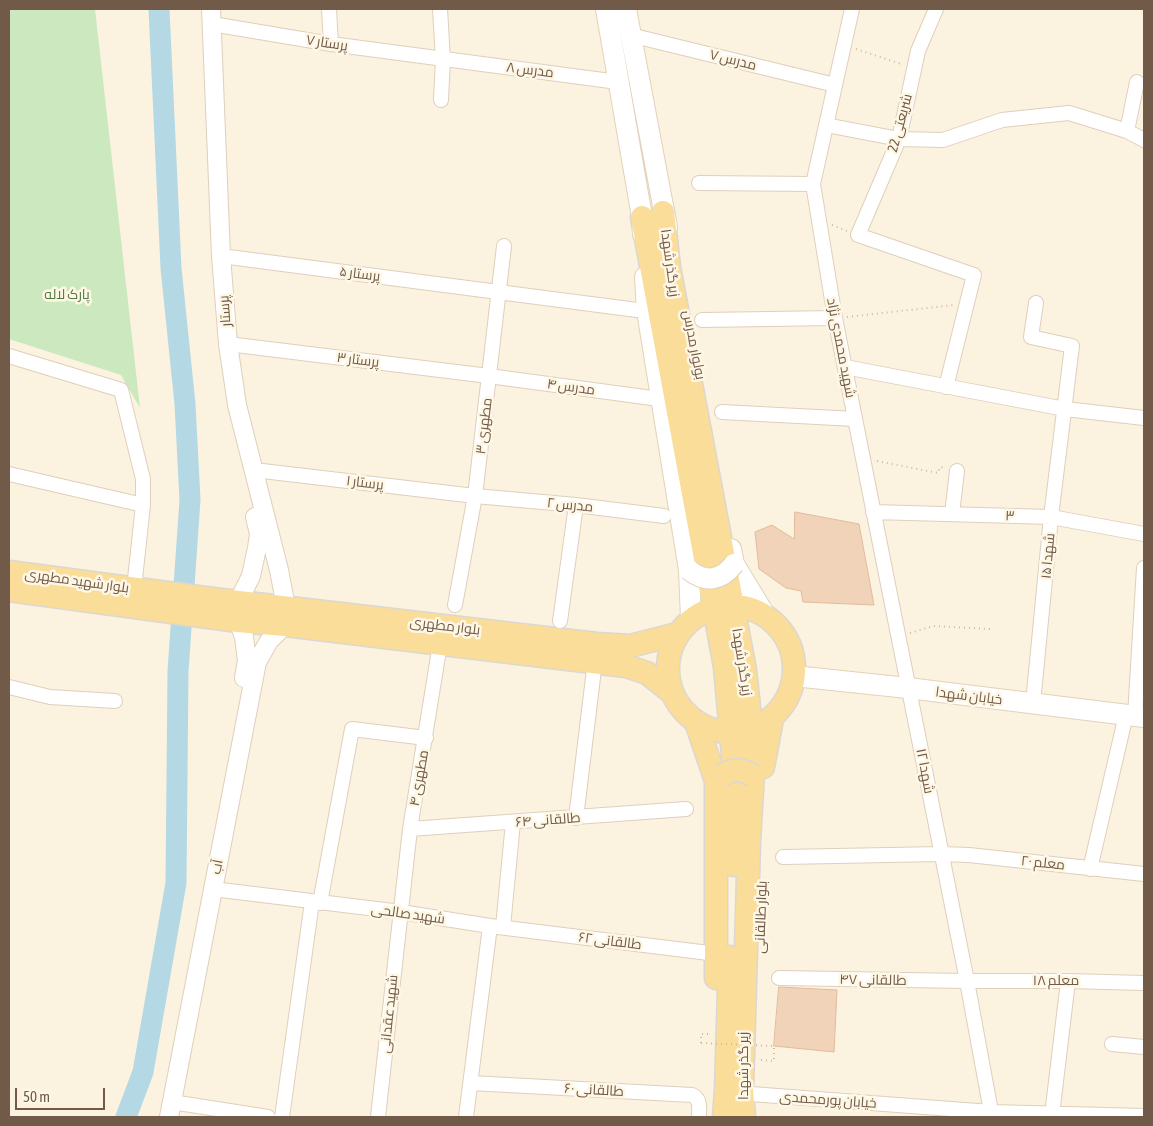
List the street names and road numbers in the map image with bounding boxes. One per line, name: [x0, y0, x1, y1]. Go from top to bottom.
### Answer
street label: پرستار ۷: [305, 31, 349, 55]
street label: مدرس ۷: [708, 46, 758, 74]
street label: مدرس ۸: [505, 59, 555, 81]
street label: شریعتی 22: [884, 92, 916, 154]
street label: زیر گذر شهدا: [657, 228, 683, 298]
street label: پرستار ۵: [339, 263, 381, 285]
street label: پرستار: [216, 295, 234, 327]
street label: شهید محمدی نژاد: [823, 297, 859, 399]
street label: بولوار مدرس: [679, 309, 709, 381]
street label: پرستار ۳: [336, 349, 380, 371]
street label: مدرس ۴: [546, 375, 596, 399]
street label: مطهری ۳: [472, 397, 496, 455]
street label: پرستار ۱: [345, 472, 385, 494]
street label: مدرس ۲: [546, 494, 594, 516]
street label: ۳: [1005, 507, 1015, 525]
street label: شهدا ۱۵: [1038, 532, 1058, 580]
street label: بلوار شهید مطهری: [24, 565, 130, 597]
street label: بلوار مطهری: [409, 613, 481, 639]
street label: زیر گذر شهدا: [728, 627, 756, 697]
street label: خیابان شهدا: [935, 684, 1003, 708]
street label: ۱۲ شهدا: [912, 747, 938, 795]
street label: مطهری ۴: [406, 749, 432, 807]
street label: طالقانی ۶۴: [515, 809, 581, 831]
street label: معلم ۲۰: [1020, 852, 1066, 874]
street label: آب: [207, 858, 227, 876]
street label: بلوار طالقانی: [751, 880, 771, 954]
street label: شهید صالحی: [370, 900, 446, 928]
street label: طالقانی ۶۲: [577, 929, 643, 953]
street label: طالقانی ۴۷: [839, 971, 907, 989]
street label: معلم ۱۸: [1033, 973, 1079, 989]
street label: شهید عقدانی: [377, 974, 401, 1054]
street label: زیر گذر شهدا: [736, 1032, 752, 1100]
street label: طالقانی ۶۰: [564, 1080, 624, 1100]
street label: خیابان پورمحمدی: [779, 1088, 877, 1112]

